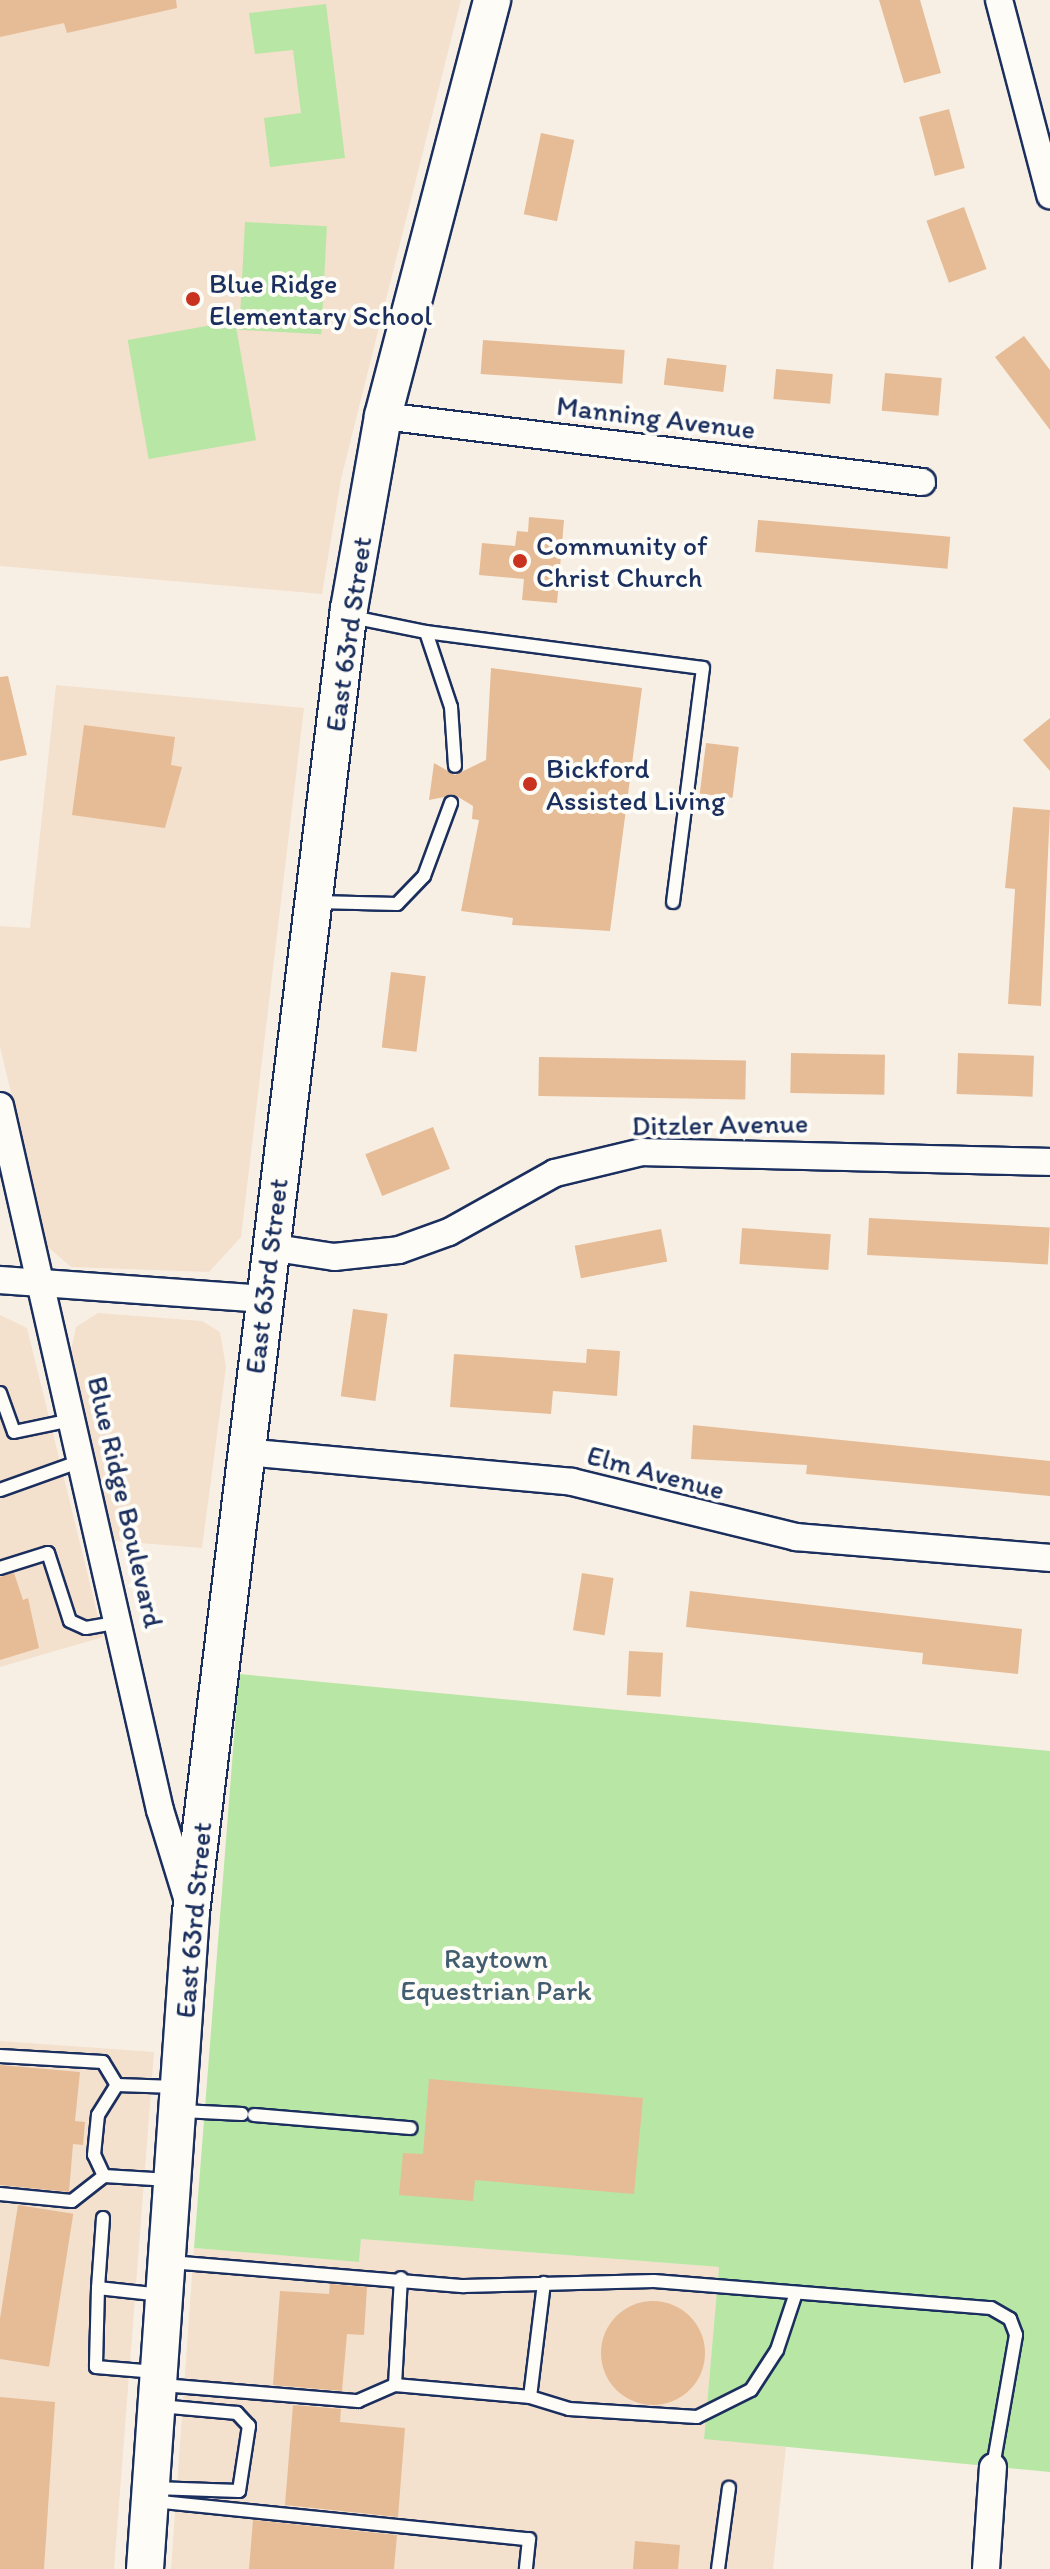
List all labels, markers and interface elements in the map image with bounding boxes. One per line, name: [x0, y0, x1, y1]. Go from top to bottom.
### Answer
place label: Blue Ridge Elementary School: [209, 266, 432, 332]
marker: Blue Ridge Elementary School: [184, 290, 202, 308]
street label: Manning Avenue: [555, 388, 757, 446]
place label: Community of Christ Church: [536, 528, 707, 594]
street label: East 63rd Street: [318, 535, 378, 733]
marker: Community of Christ Church: [511, 552, 529, 570]
place label: Bickford Assisted Living: [546, 751, 724, 817]
marker: Bickford Assisted Living: [521, 775, 539, 793]
street label: Ditzler Avenue: [632, 1106, 808, 1142]
street label: East 63rd Street: [237, 1177, 295, 1375]
street label: Blue Ridge Boulevard: [81, 1373, 171, 1631]
street label: Elm Avenue: [584, 1438, 728, 1506]
street label: East 63rd Street: [168, 1821, 218, 2019]
park label: Raytown Equestrian Park: [401, 1941, 591, 2007]

